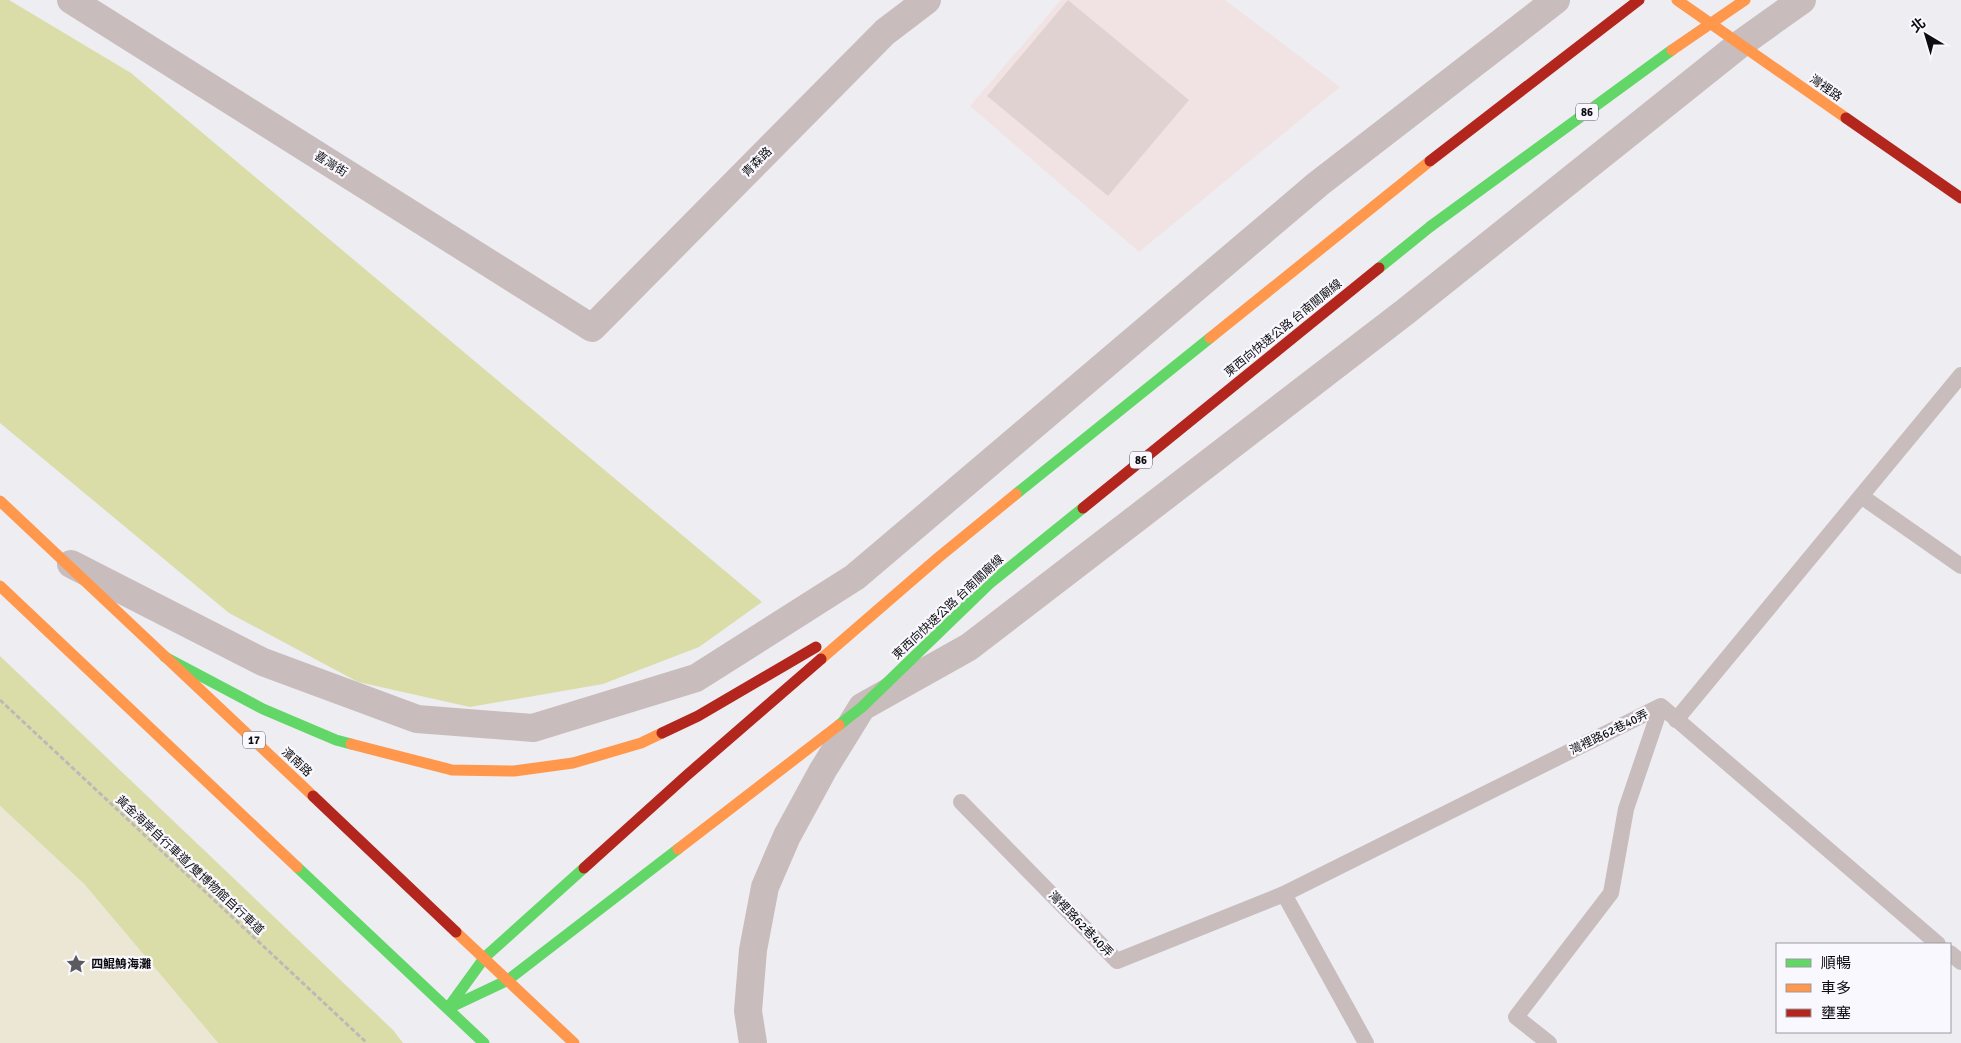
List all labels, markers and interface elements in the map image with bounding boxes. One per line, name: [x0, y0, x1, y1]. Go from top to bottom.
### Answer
north arrow: [1901, 10, 1951, 60]
text: 北: [1908, 14, 1929, 36]
street label: 灣裡路: [1807, 72, 1845, 105]
road number: 86: [1576, 104, 1598, 120]
street label: 青森路: [739, 144, 775, 180]
street label: 喜灣街: [311, 149, 350, 180]
street label: 東西向快速公路 台南關廟線: [1222, 276, 1345, 380]
road number: 86: [1130, 452, 1152, 468]
street label: 東西向快速公路 台南關廟線: [890, 552, 1007, 663]
street label: 灣裡路62巷40弄: [1567, 707, 1651, 758]
road number: 17: [243, 732, 265, 748]
street label: 濱南路: [278, 745, 315, 780]
street label: 黃金海岸自行車道/雙博物館自行車道: [112, 793, 267, 938]
street label: 灣裡路62巷40弄: [1045, 888, 1116, 960]
legend: [1776, 943, 1951, 1033]
place icon: 四鯤鯓海灘: [65, 953, 87, 975]
text: 順暢: [1821, 954, 1851, 972]
place label: 四鯤鯓海灘: [91, 957, 151, 972]
text: 車多: [1821, 979, 1851, 997]
text: 壅塞: [1821, 1004, 1851, 1022]

